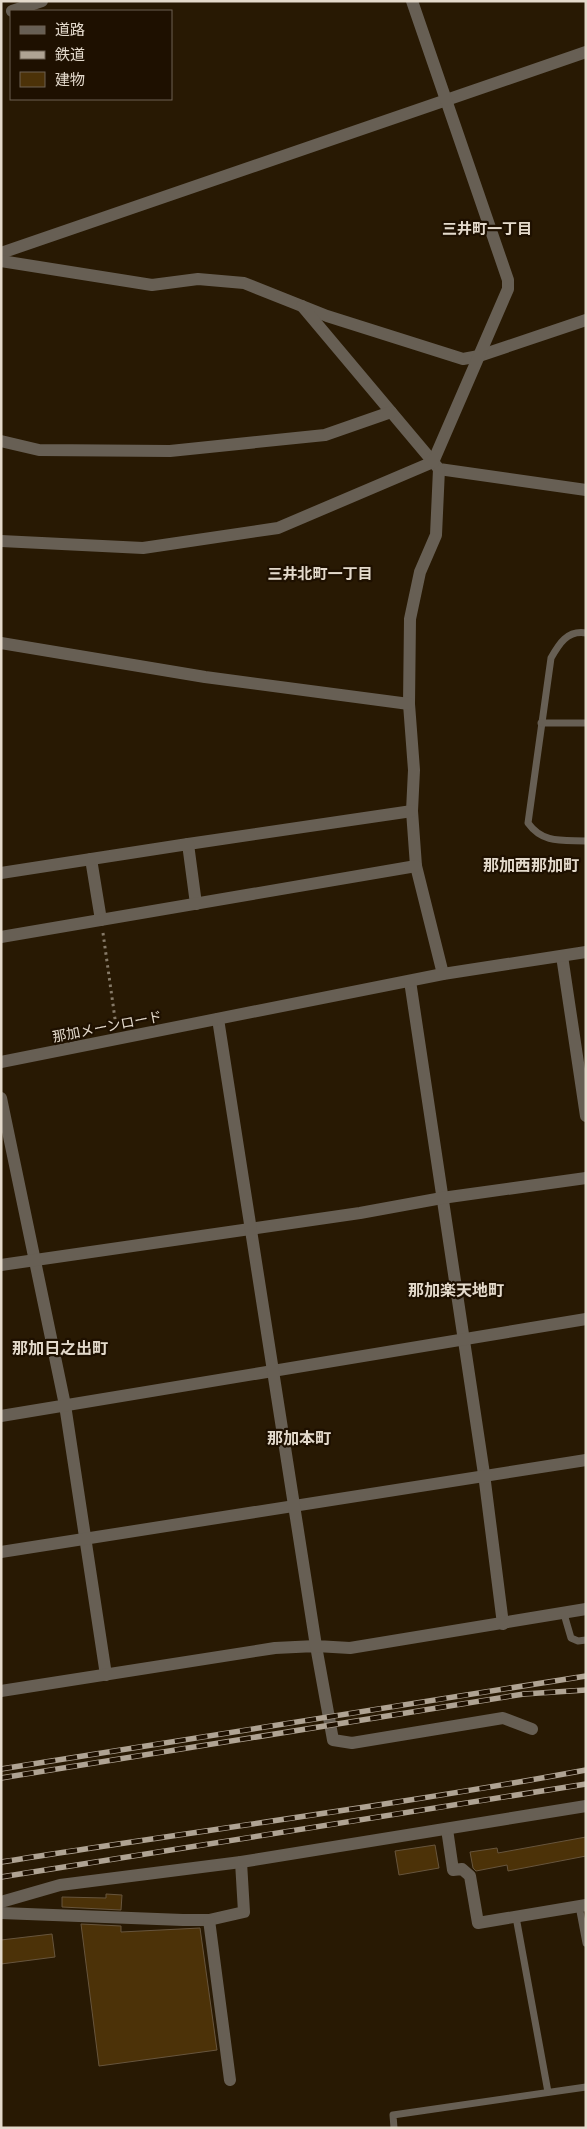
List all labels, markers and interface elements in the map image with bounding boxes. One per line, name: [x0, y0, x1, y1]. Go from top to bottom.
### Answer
legend: [10, 10, 172, 100]
text: 道路: [55, 20, 85, 38]
text: 鉄道: [55, 45, 85, 63]
text: 建物: [55, 70, 85, 88]
district label: 三井町一丁目: [442, 219, 532, 237]
district label: 三井北町一丁目: [267, 564, 373, 582]
district label: 那加西那加町: [483, 855, 579, 874]
street label: 那加メーンロード: [51, 1007, 163, 1045]
district label: 那加楽天地町: [408, 1280, 504, 1299]
district label: 那加日之出町: [12, 1338, 108, 1357]
district label: 那加本町: [267, 1428, 331, 1447]

